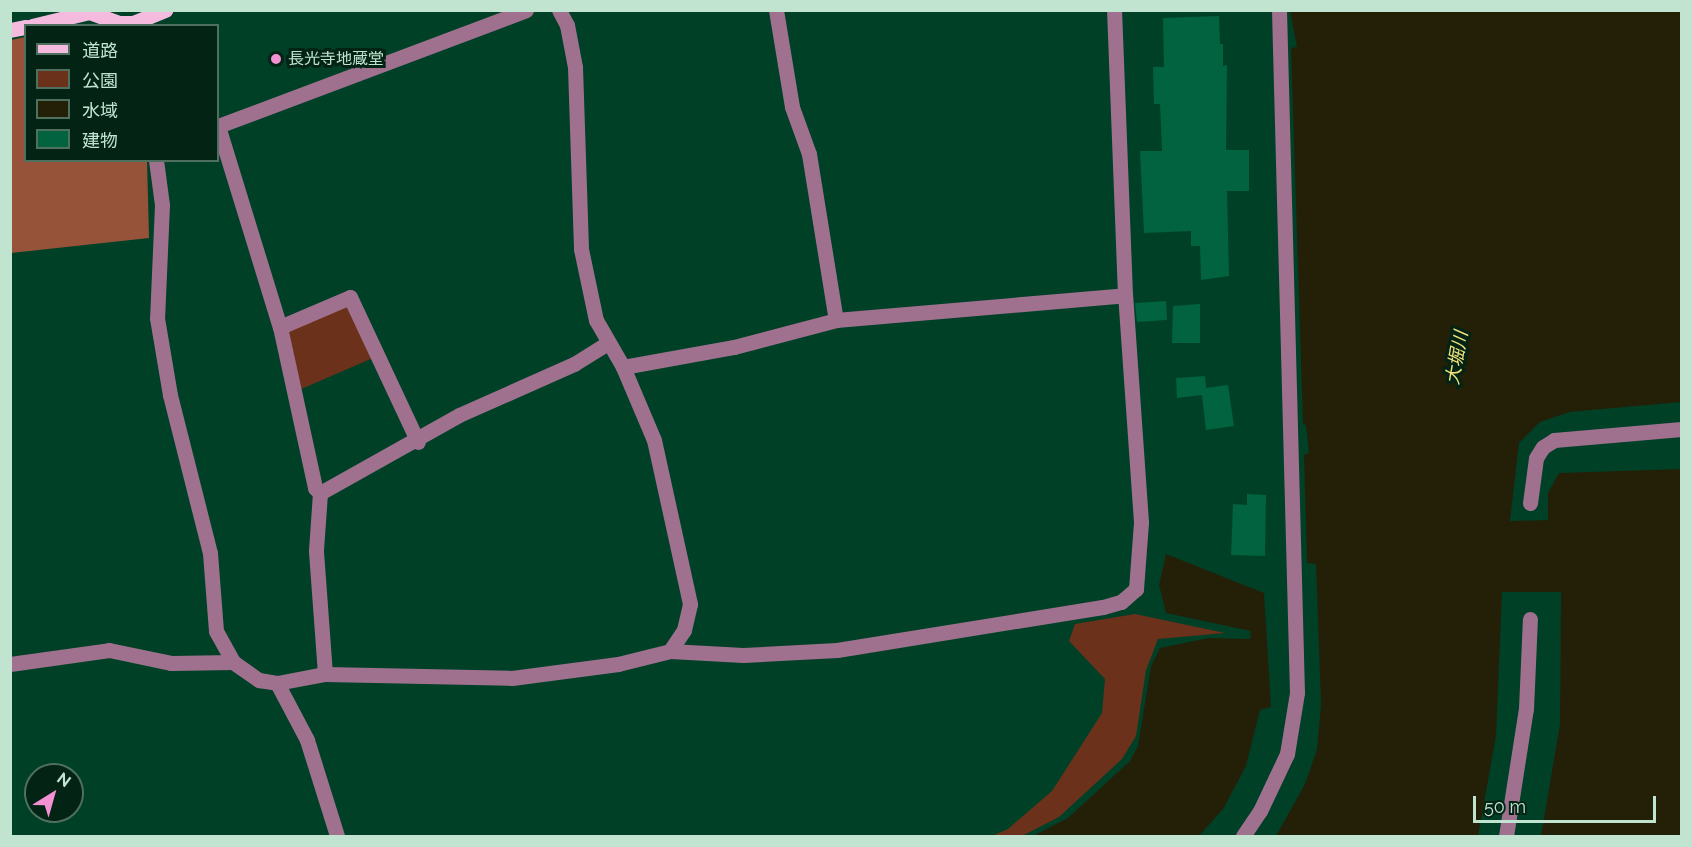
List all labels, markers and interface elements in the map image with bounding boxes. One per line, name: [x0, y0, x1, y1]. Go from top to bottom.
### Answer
legend: [24, 24, 219, 162]
text: 道路: [82, 40, 118, 61]
place label: 長光寺地蔵堂: [288, 49, 384, 69]
marker: 長光寺地蔵堂: [269, 52, 283, 66]
text: 公園: [82, 70, 118, 91]
text: 水域: [82, 100, 118, 121]
text: 建物: [82, 130, 118, 151]
water label: 大堀川: [1442, 330, 1472, 386]
north arrow: [24, 763, 84, 823]
text: N: [53, 769, 75, 791]
scale bar: [1476, 784, 1659, 822]
text: 50 m: [1484, 796, 1526, 817]

